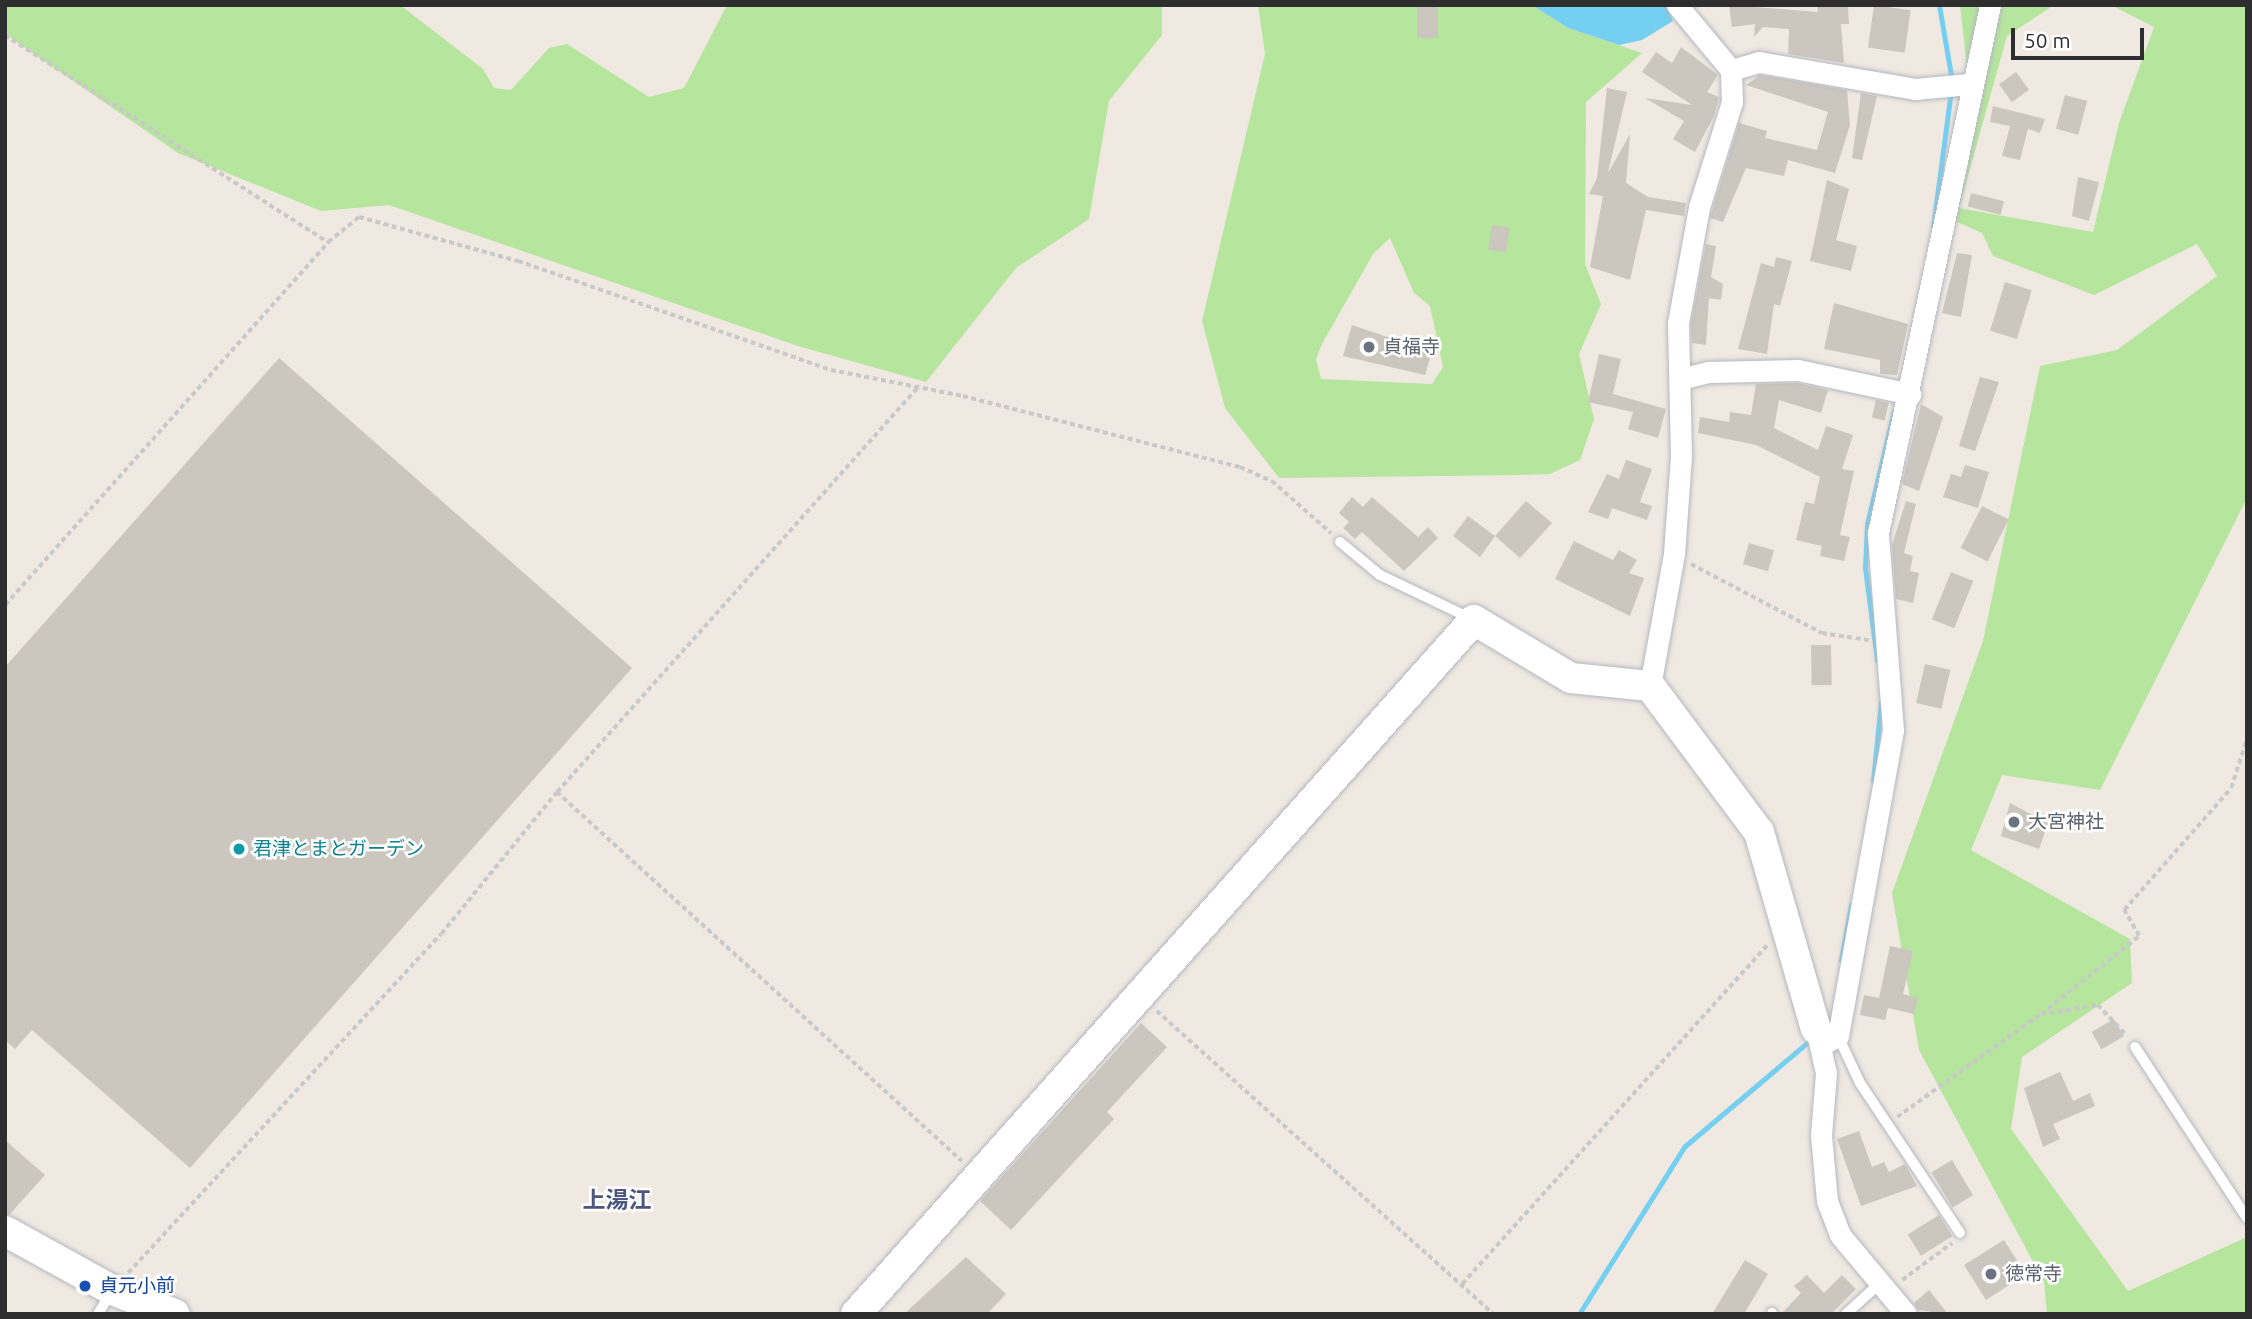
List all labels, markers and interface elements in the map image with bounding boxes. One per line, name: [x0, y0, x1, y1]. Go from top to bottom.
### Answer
scale bar: [2014, 14, 2147, 58]
text: 50 m: [2024, 28, 2071, 52]
place label: 貞福寺: [1383, 336, 1440, 358]
marker: 貞福寺: [1361, 339, 1377, 355]
place label: 大宮神社: [2028, 811, 2104, 833]
marker: 大宮神社: [2006, 814, 2022, 830]
place label: 君津とまとガーデン: [253, 838, 424, 860]
marker: 君津とまとガーデン: [231, 841, 247, 857]
district label: 上湯江: [583, 1186, 651, 1214]
place label: 徳常寺: [2005, 1263, 2062, 1285]
marker: 徳常寺: [1983, 1266, 1999, 1282]
place label: 貞元小前: [99, 1275, 175, 1297]
marker: 貞元小前: [77, 1278, 93, 1294]

